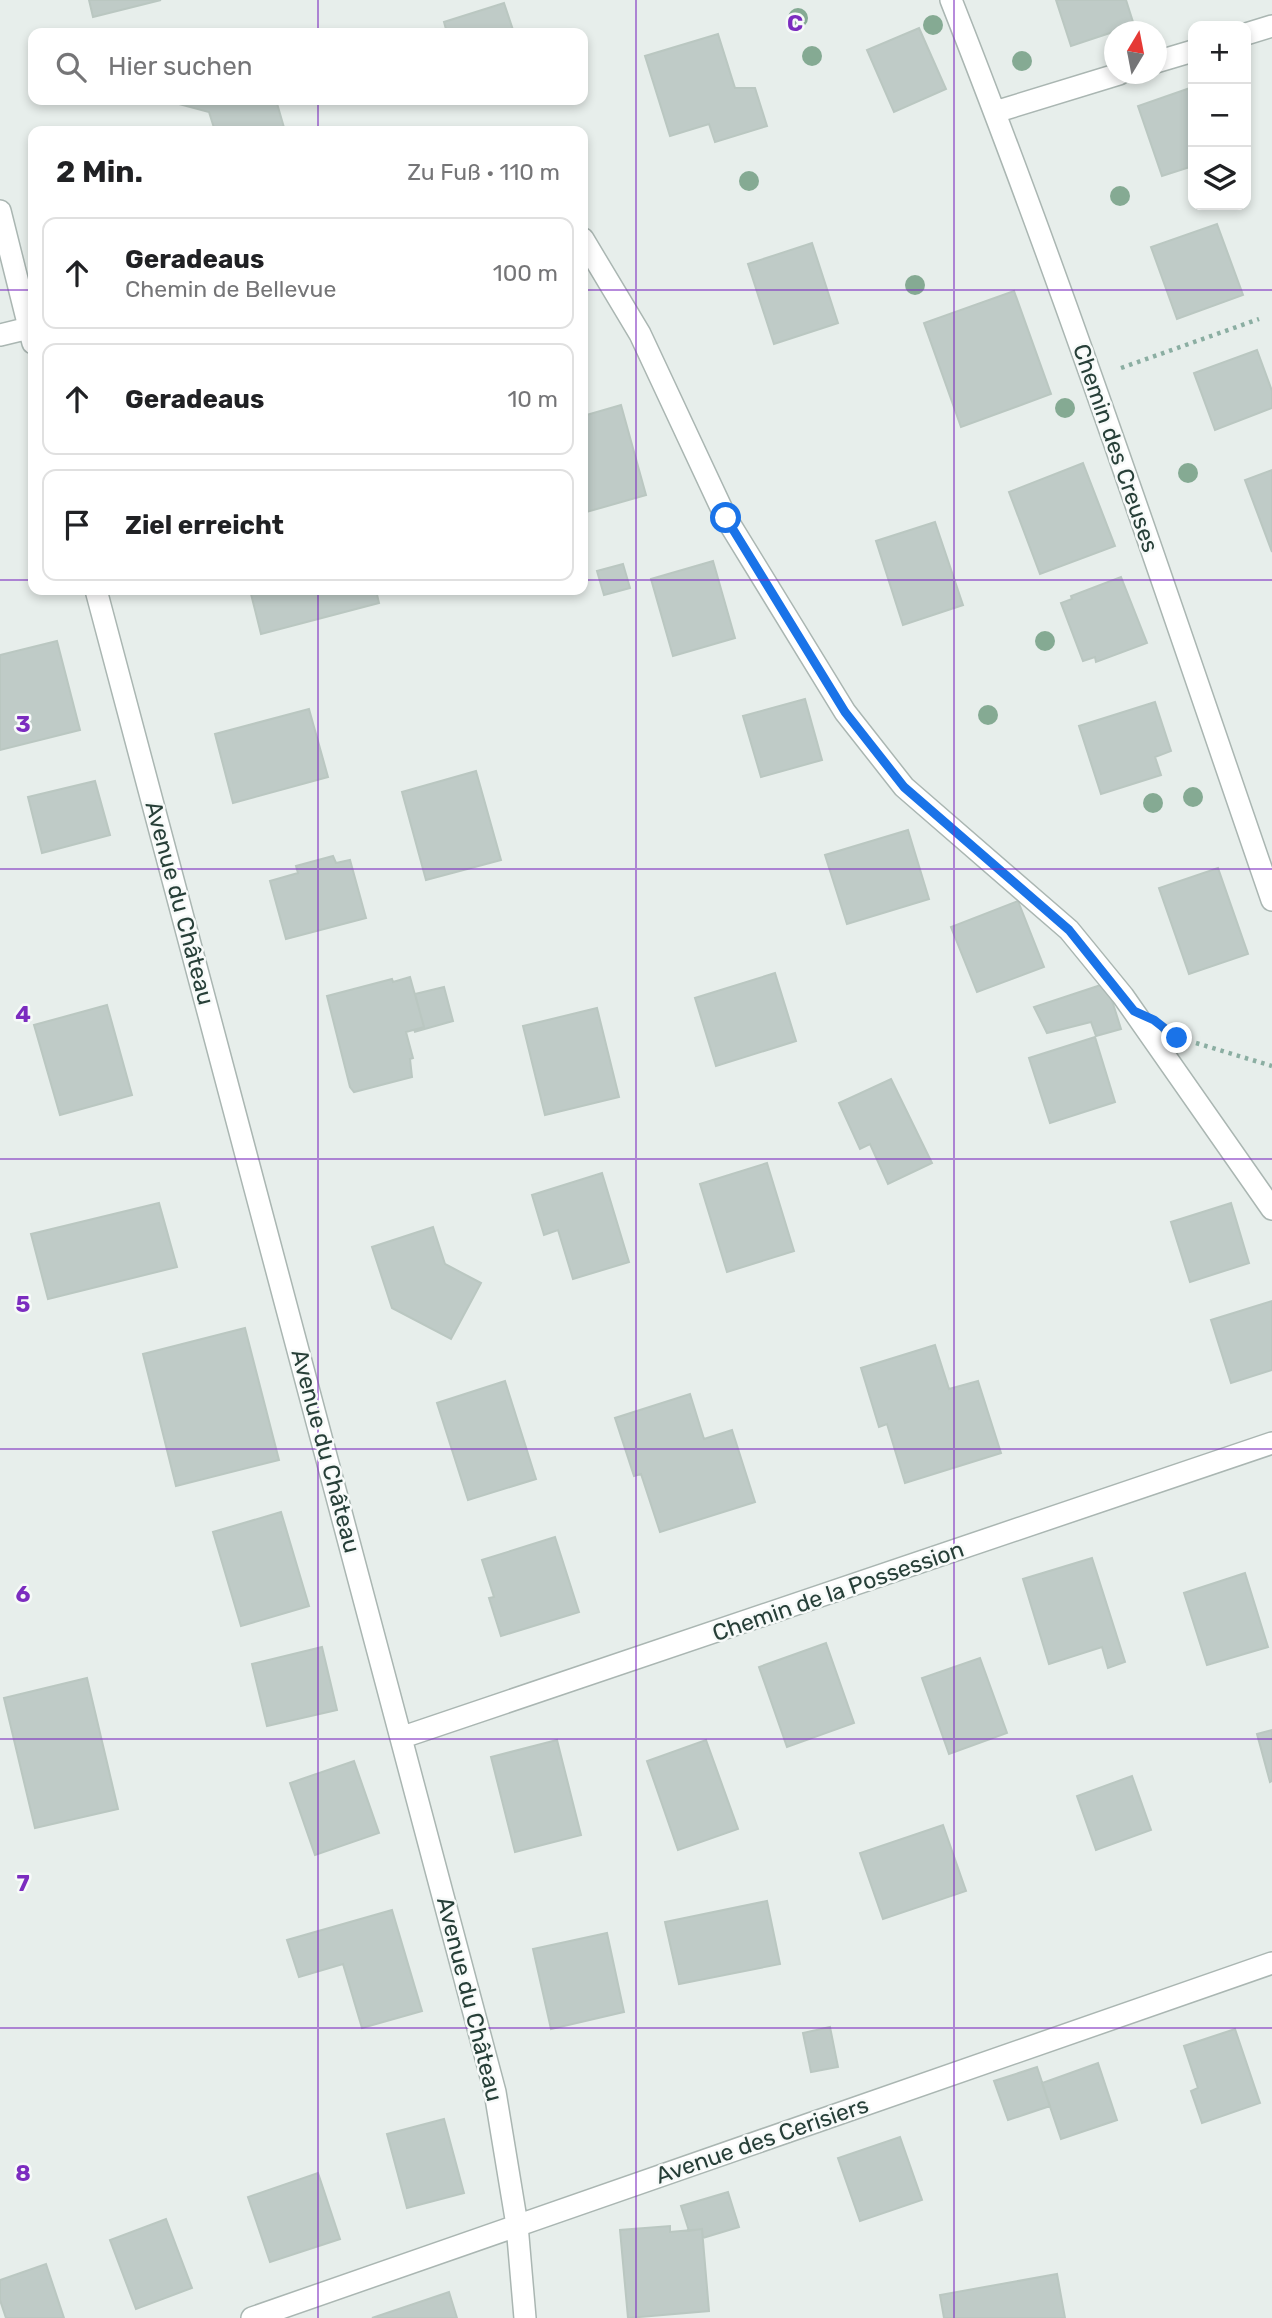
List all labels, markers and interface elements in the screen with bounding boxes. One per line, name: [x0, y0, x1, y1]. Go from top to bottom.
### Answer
text: C: [787, 9, 803, 37]
north arrow: [1104, 21, 1167, 84]
map controls: [1188, 21, 1251, 210]
button: +: [1188, 21, 1251, 84]
search box: [28, 28, 588, 105]
icon: search: [52, 48, 90, 86]
text: Hier suchen: [108, 51, 253, 82]
button: −: [1188, 84, 1251, 147]
button: layers: [1188, 147, 1251, 210]
text: 2 Min.: [56, 154, 143, 190]
text: Zu Fuß · 110 m: [407, 158, 560, 186]
text: Geradeaus: [125, 244, 264, 275]
icon: ahead: [58, 254, 96, 292]
text: 100 m: [493, 259, 558, 287]
text: Chemin de Bellevue: [125, 275, 336, 303]
street label: Chemin des Creuses: [1067, 340, 1165, 556]
icon: ahead: [58, 380, 96, 418]
text: Geradeaus: [125, 384, 264, 415]
text: 10 m: [507, 385, 558, 413]
route start: [710, 502, 741, 533]
icon: arrive: [58, 506, 96, 544]
text: Ziel erreicht: [125, 510, 284, 541]
text: 3: [15, 710, 31, 738]
street label: Avenue du Château: [139, 798, 221, 1008]
text: 4: [15, 1000, 31, 1028]
route end: [1161, 1022, 1192, 1053]
text: 5: [16, 1290, 31, 1318]
street label: Avenue du Château: [285, 1346, 367, 1556]
street label: Chemin de la Possession: [709, 1535, 967, 1647]
text: 6: [16, 1580, 31, 1608]
text: 7: [16, 1869, 30, 1897]
street label: Avenue du Château: [431, 1894, 509, 2104]
street label: Avenue des Cerisiers: [652, 2090, 872, 2190]
text: 8: [15, 2159, 31, 2187]

